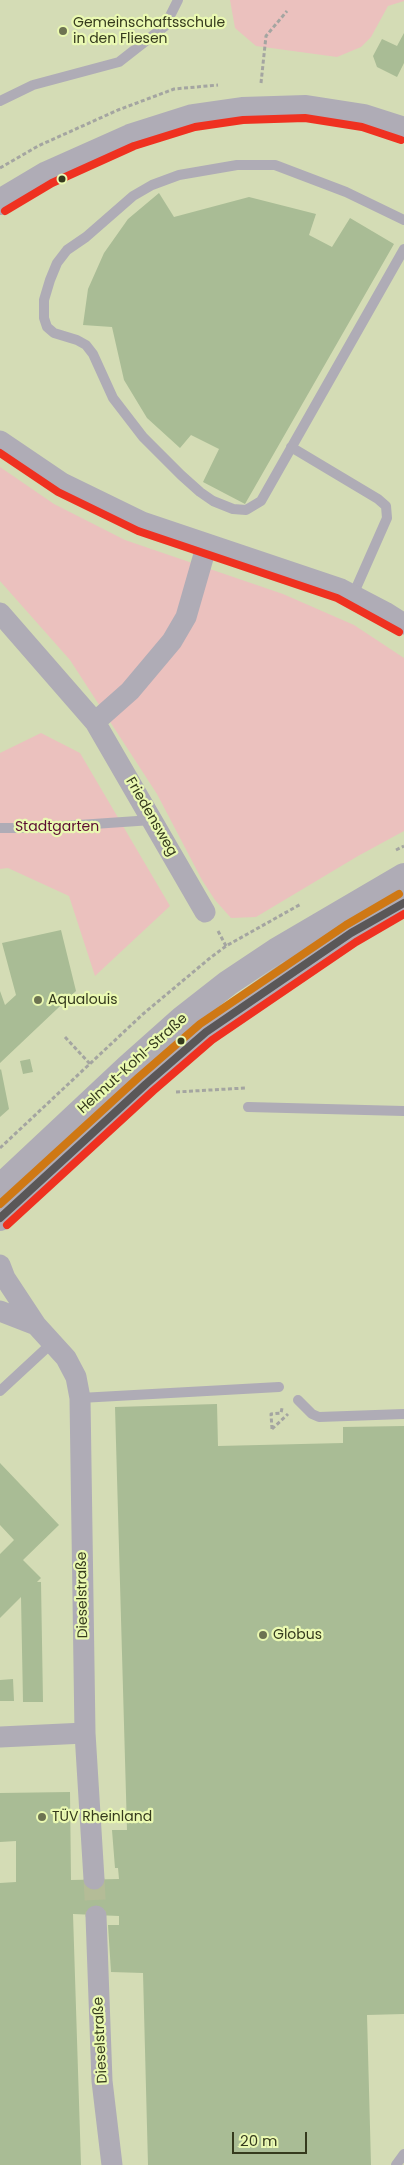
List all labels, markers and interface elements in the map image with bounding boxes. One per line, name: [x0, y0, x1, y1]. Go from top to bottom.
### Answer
place label: Gemeinschaftsschule in den Fliesen: [73, 15, 225, 48]
marker: Gemeinschaftsschule in den Fliesen: [57, 25, 69, 37]
unlabelled marker: [57, 174, 67, 184]
street label: Friedensweg: [122, 775, 180, 859]
park label: Stadtgarten: [15, 819, 99, 835]
place label: Aqualouis: [48, 992, 117, 1008]
marker: Aqualouis: [32, 994, 44, 1006]
street label: Helmut-Kohl-Straße: [75, 1010, 191, 1118]
unlabelled marker: [176, 1036, 186, 1046]
street label: Dieselstraße: [74, 1551, 92, 1639]
place label: Globus: [273, 1627, 322, 1643]
marker: Globus: [257, 1629, 269, 1641]
place label: TÜV Rheinland: [52, 1809, 152, 1825]
marker: TÜV Rheinland: [36, 1811, 48, 1823]
street label: Dieselstraße: [90, 1996, 112, 2084]
scale bar: [234, 2122, 309, 2154]
text: 20 m: [240, 2130, 278, 2151]

